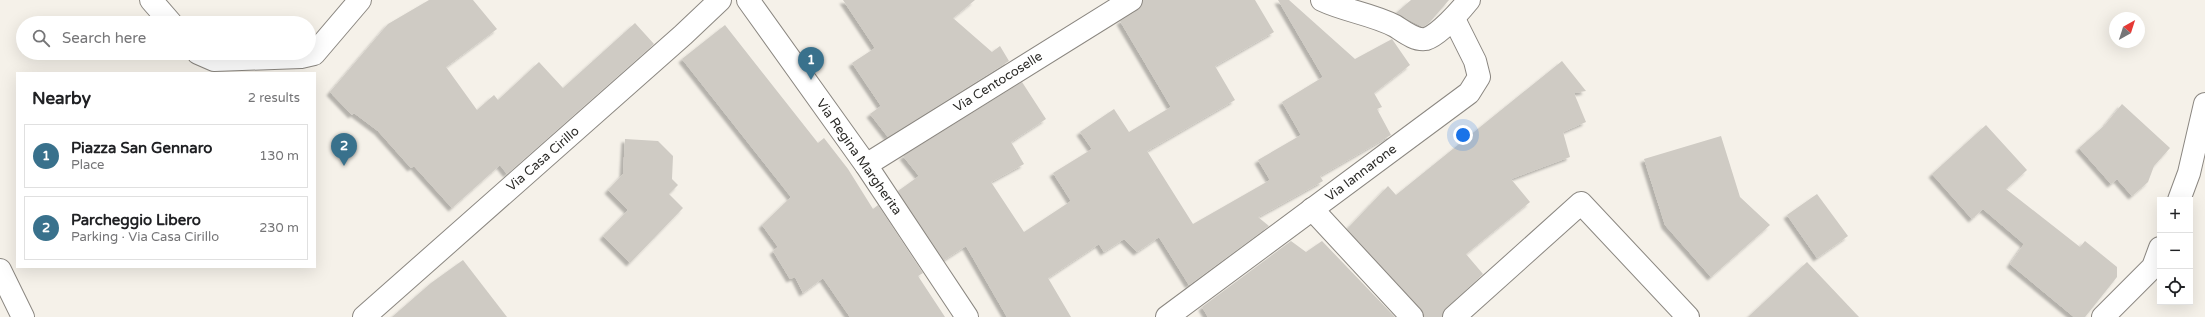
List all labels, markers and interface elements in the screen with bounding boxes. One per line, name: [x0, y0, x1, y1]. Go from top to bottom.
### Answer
north arrow: [2109, 12, 2145, 48]
search box: [16, 16, 316, 60]
icon: search: [30, 27, 52, 49]
text: Search here: [62, 29, 146, 47]
pin: 1: [798, 47, 824, 80]
street label: Via Centocoselle: [951, 48, 1045, 116]
text: Nearby: [32, 88, 91, 109]
text: 2 results: [248, 90, 300, 106]
street label: Via Regina Margherita: [813, 96, 905, 218]
street label: Via Casa Cirillo: [503, 123, 583, 195]
your location: [1453, 125, 1473, 145]
pin: 2: [331, 133, 357, 166]
text: Piazza San Gennaro: [71, 139, 212, 157]
street label: Via Iannarone: [1322, 141, 1400, 205]
text: 1: [42, 148, 50, 164]
text: 130 m: [259, 148, 299, 164]
text: Place: [71, 157, 104, 173]
map controls: [2157, 197, 2193, 305]
button: +: [2157, 197, 2193, 233]
text: Parcheggio Libero: [71, 211, 201, 229]
text: 2: [42, 220, 50, 236]
text: 230 m: [259, 220, 299, 236]
text: Parking · Via Casa Cirillo: [71, 229, 219, 245]
button: −: [2157, 233, 2193, 269]
button: locate: [2157, 269, 2193, 305]

